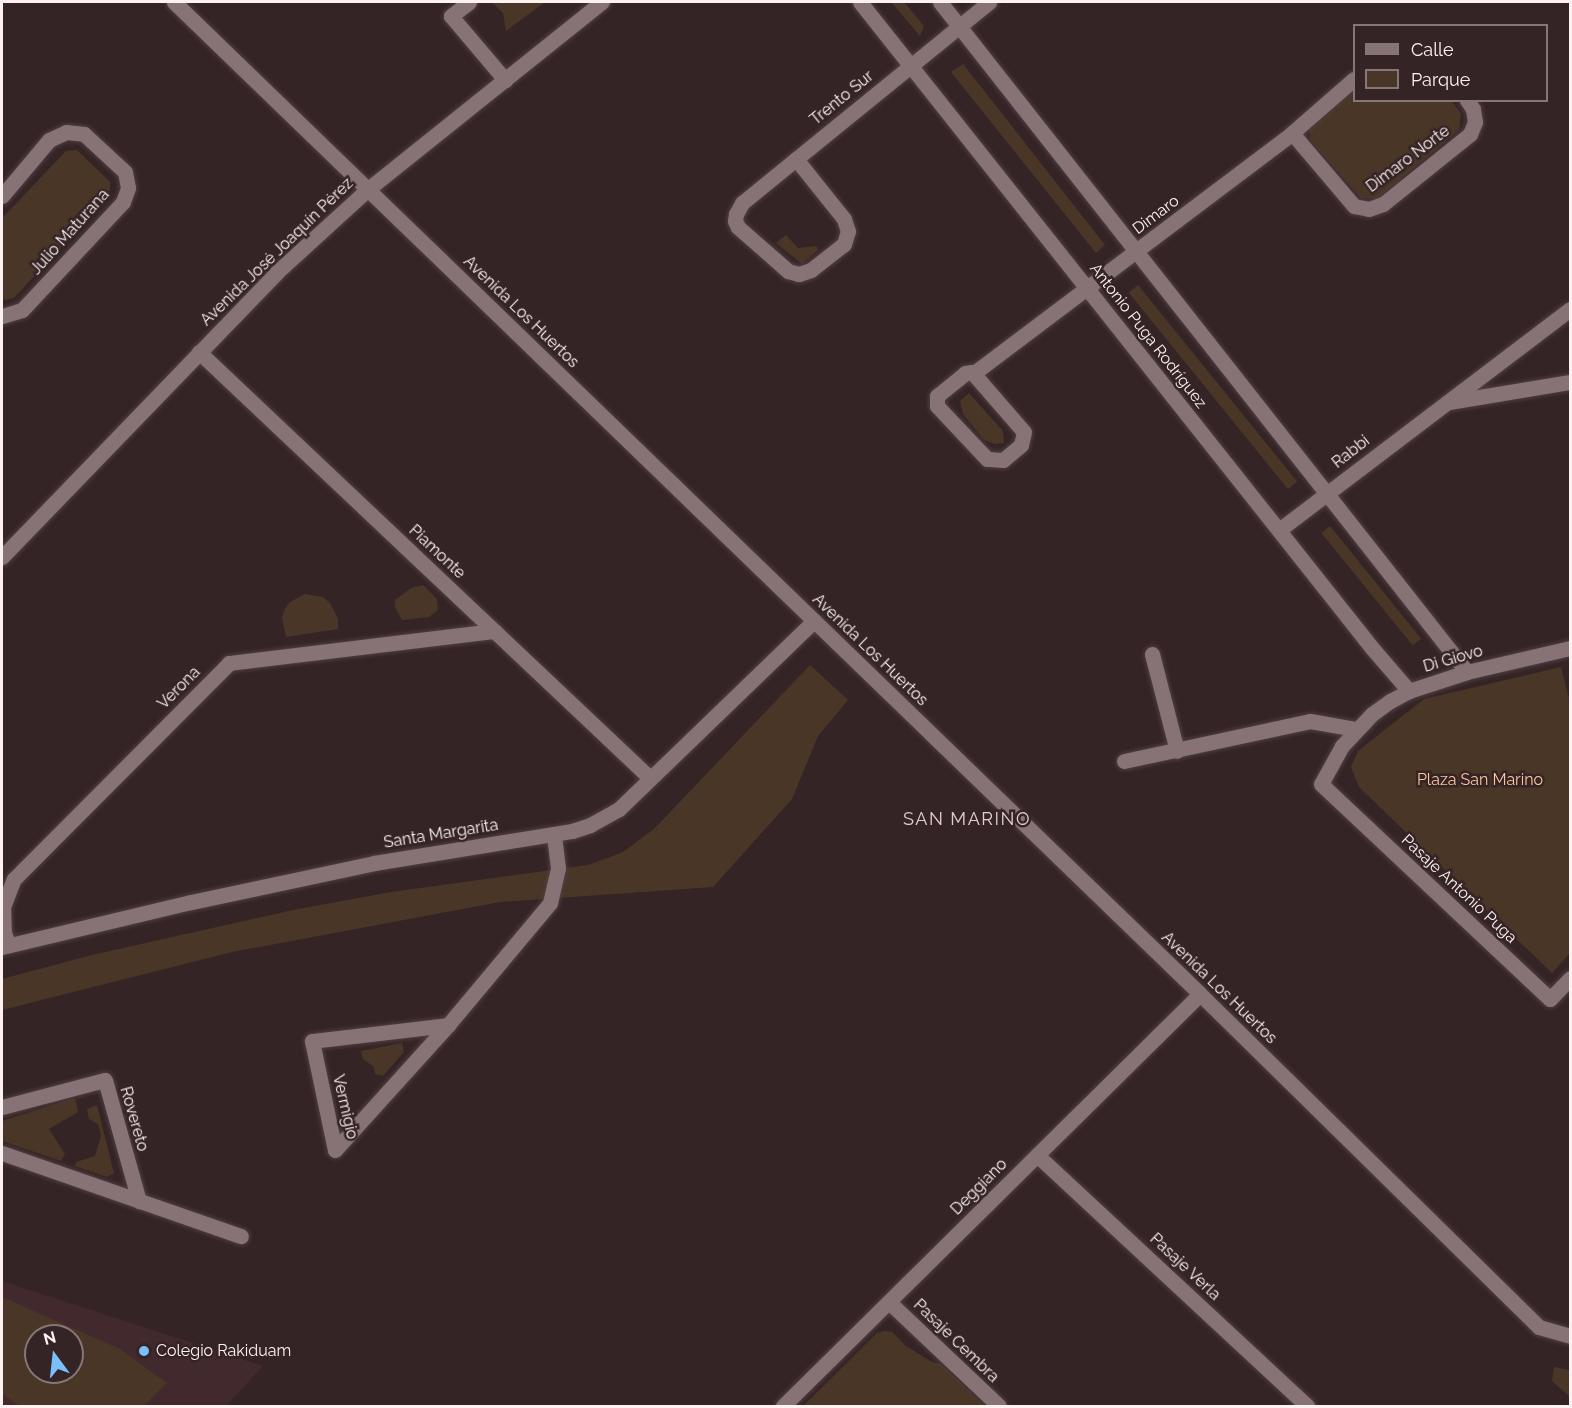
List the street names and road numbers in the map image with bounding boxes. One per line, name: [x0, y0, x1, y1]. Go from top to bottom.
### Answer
street label: Trento Sur: [806, 67, 878, 129]
street label: Dimaro Norte: [1363, 121, 1453, 197]
street label: Avenida José Joaquín Pérez: [196, 174, 358, 330]
street label: Julio Maturana: [27, 185, 113, 279]
street label: Dimaro: [1129, 191, 1183, 239]
street label: Avenida Los Huertos: [459, 252, 583, 372]
street label: Antonio Puga Rodríguez: [1085, 260, 1211, 412]
street label: Rabbi: [1328, 431, 1374, 473]
street label: Piamonte: [405, 521, 469, 583]
street label: Avenida Los Huertos: [808, 590, 932, 710]
street label: Di Giovo: [1421, 641, 1485, 677]
street label: Verona: [154, 663, 204, 713]
street label: Santa Margarita: [382, 815, 500, 853]
street label: Pasaje Antonio Puga: [1397, 830, 1521, 948]
street label: Avenida Los Huertos: [1157, 928, 1281, 1048]
street label: Vermigio: [328, 1073, 362, 1141]
street label: Rovereto: [116, 1084, 152, 1154]
street label: Deggiano: [947, 1155, 1011, 1219]
street label: Pasaje Verla: [1146, 1229, 1224, 1305]
street label: Pasaje Cembra: [909, 1295, 1003, 1387]

